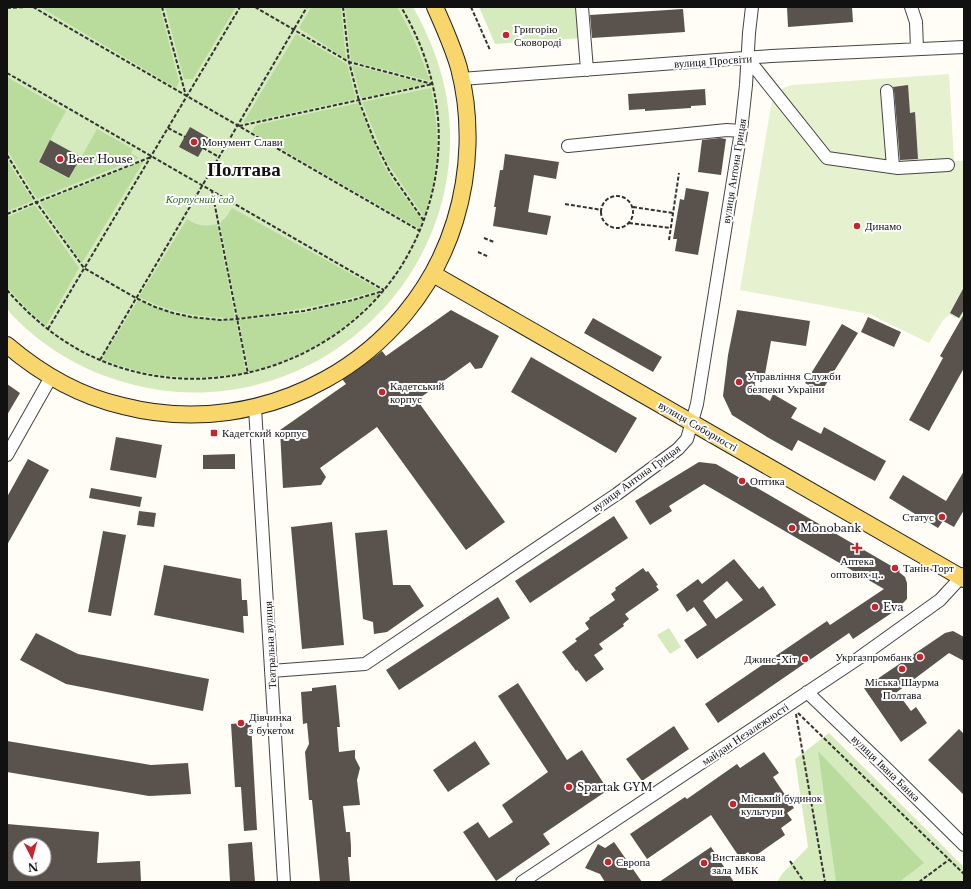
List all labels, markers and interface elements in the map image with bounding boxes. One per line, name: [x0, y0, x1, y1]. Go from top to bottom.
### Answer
place label: Григорію Сковороді: [514, 22, 562, 49]
marker: Григорію Сковороді: [501, 30, 511, 40]
street label: вулиця Просвіти: [673, 51, 753, 71]
street label: вулиця Антона Грицая: [719, 117, 749, 225]
place label: Монумент Слави: [202, 135, 283, 149]
marker: Монумент Слави: [189, 137, 199, 147]
place label: Beer House: [68, 152, 133, 166]
marker: Beer House: [55, 154, 65, 164]
district label: Полтава: [207, 158, 281, 181]
park label: Корпусний сад: [165, 192, 235, 206]
place label: Динамо: [865, 219, 902, 233]
marker: Динамо: [852, 221, 862, 231]
place label: Управління Служби безпеки України: [747, 369, 841, 396]
marker: Управління Служби безпеки України: [734, 377, 744, 387]
place label: Кадетський корпус: [390, 379, 445, 406]
marker: Кадетський корпус: [377, 387, 387, 397]
street label: вулиця Соборності: [656, 398, 740, 454]
place label: Кадетский корпус: [222, 426, 307, 440]
marker: Кадетский корпус: [209, 428, 219, 438]
street label: вулиця Антона Грицая: [589, 441, 683, 515]
place label: Оптика: [750, 474, 785, 488]
marker: Оптика: [737, 476, 747, 486]
place label: Статус: [902, 510, 934, 524]
marker: Статус: [937, 512, 947, 522]
place label: Monobank: [800, 521, 862, 535]
marker: Monobank: [787, 523, 797, 533]
marker: Аптека оптових ц..: [852, 543, 862, 553]
place label: Аптека оптових ц..: [830, 554, 884, 581]
place label: Танін Торт: [903, 561, 954, 575]
marker: Танін Торт: [890, 563, 900, 573]
place label: Eva: [883, 600, 904, 614]
street label: Театральна вулиця: [261, 601, 279, 689]
marker: Eva: [870, 602, 880, 612]
place label: Укргазпромбанк: [835, 650, 913, 664]
place label: Джинс-Хіт: [744, 652, 797, 666]
marker: Укргазпромбанк: [915, 652, 925, 662]
marker: Джинс-Хіт: [800, 654, 810, 664]
marker: Міська Шаурма Полтава: [897, 664, 907, 674]
place label: Міська Шаурма Полтава: [865, 675, 939, 702]
street label: майдан Незалежності: [699, 700, 791, 768]
place label: Дівчинка з букетом: [249, 710, 294, 737]
marker: Дівчинка з букетом: [236, 718, 246, 728]
street label: вулиця Івана Банка: [849, 732, 923, 804]
place label: Spartak GYM: [577, 780, 652, 794]
marker: Spartak GYM: [564, 782, 574, 792]
place label: Міський будинок культури: [741, 791, 823, 818]
marker: Міський будинок культури: [728, 799, 738, 809]
north arrow: [12, 837, 52, 877]
place label: Виставкова зала МБК: [712, 850, 765, 877]
place label: Європа: [616, 855, 650, 869]
marker: Європа: [603, 857, 613, 867]
marker: Виставкова зала МБК: [699, 858, 709, 868]
text: N: [27, 859, 39, 875]

